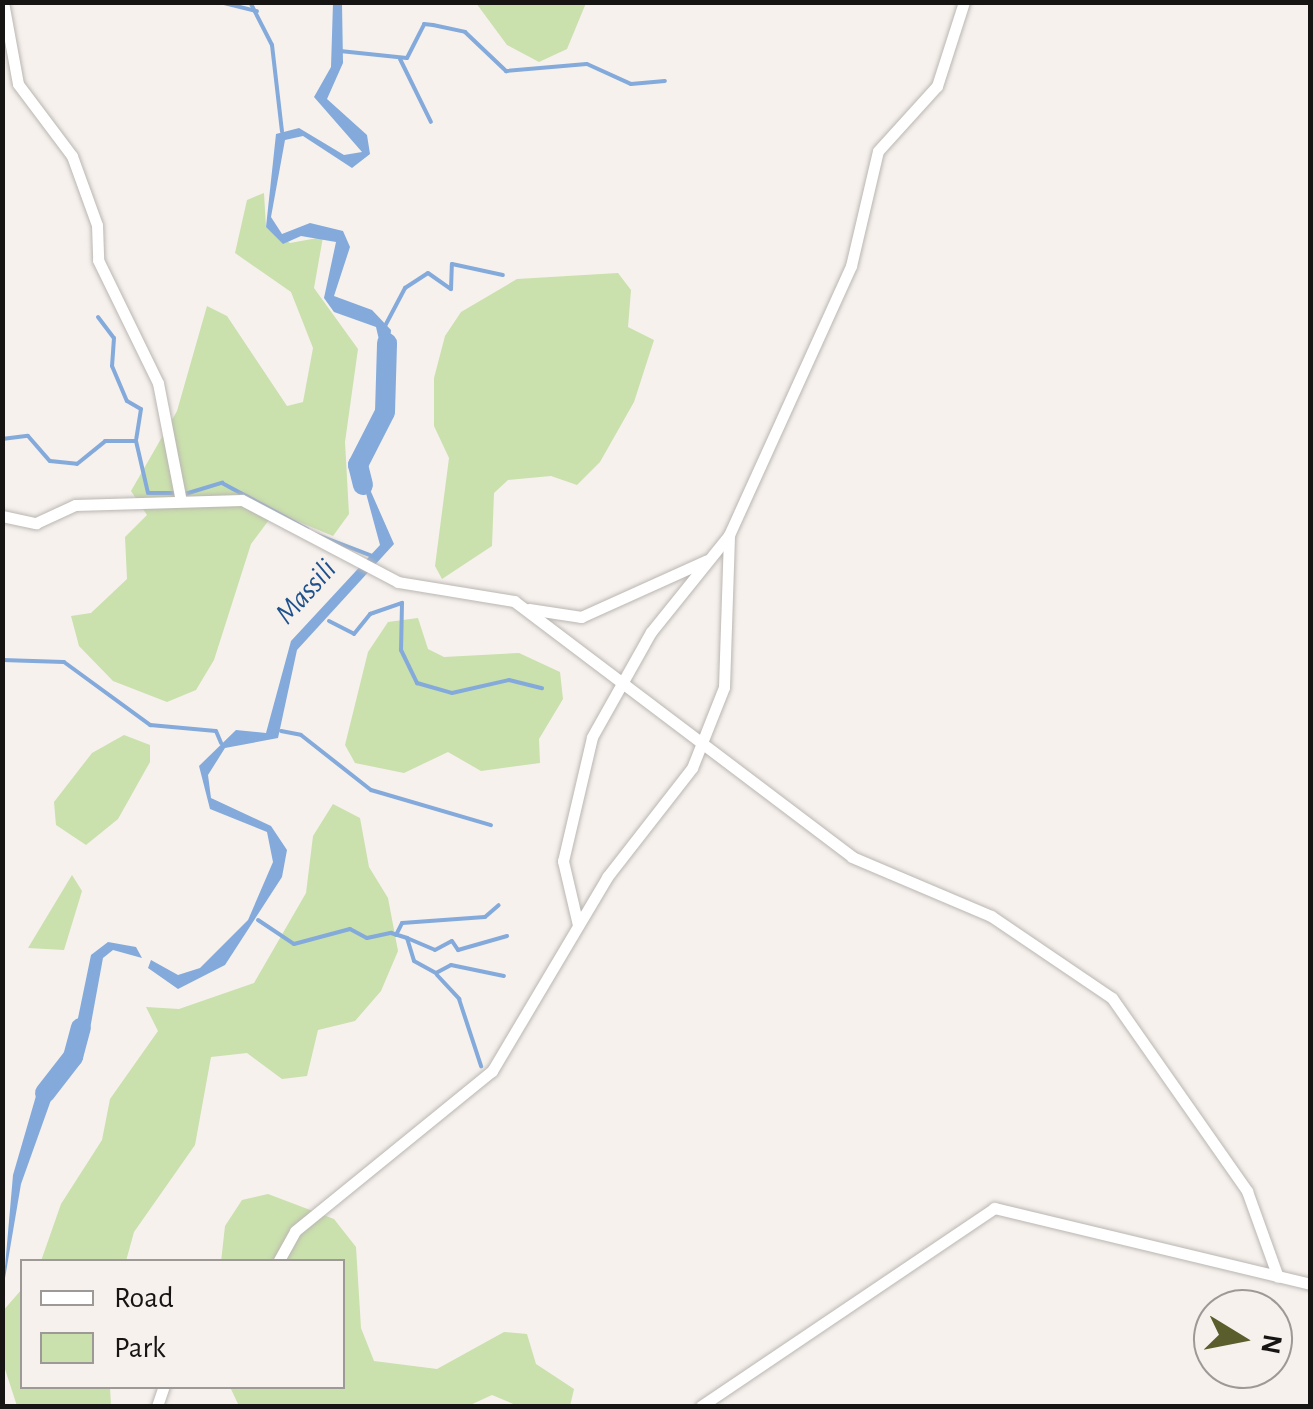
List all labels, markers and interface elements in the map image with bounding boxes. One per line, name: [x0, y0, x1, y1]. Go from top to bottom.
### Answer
water label: Massili: [268, 552, 344, 632]
legend: [20, 1259, 345, 1389]
text: Road: [114, 1283, 174, 1313]
north arrow: [1193, 1289, 1293, 1389]
text: N: [1255, 1332, 1286, 1356]
text: Park: [114, 1333, 166, 1363]

